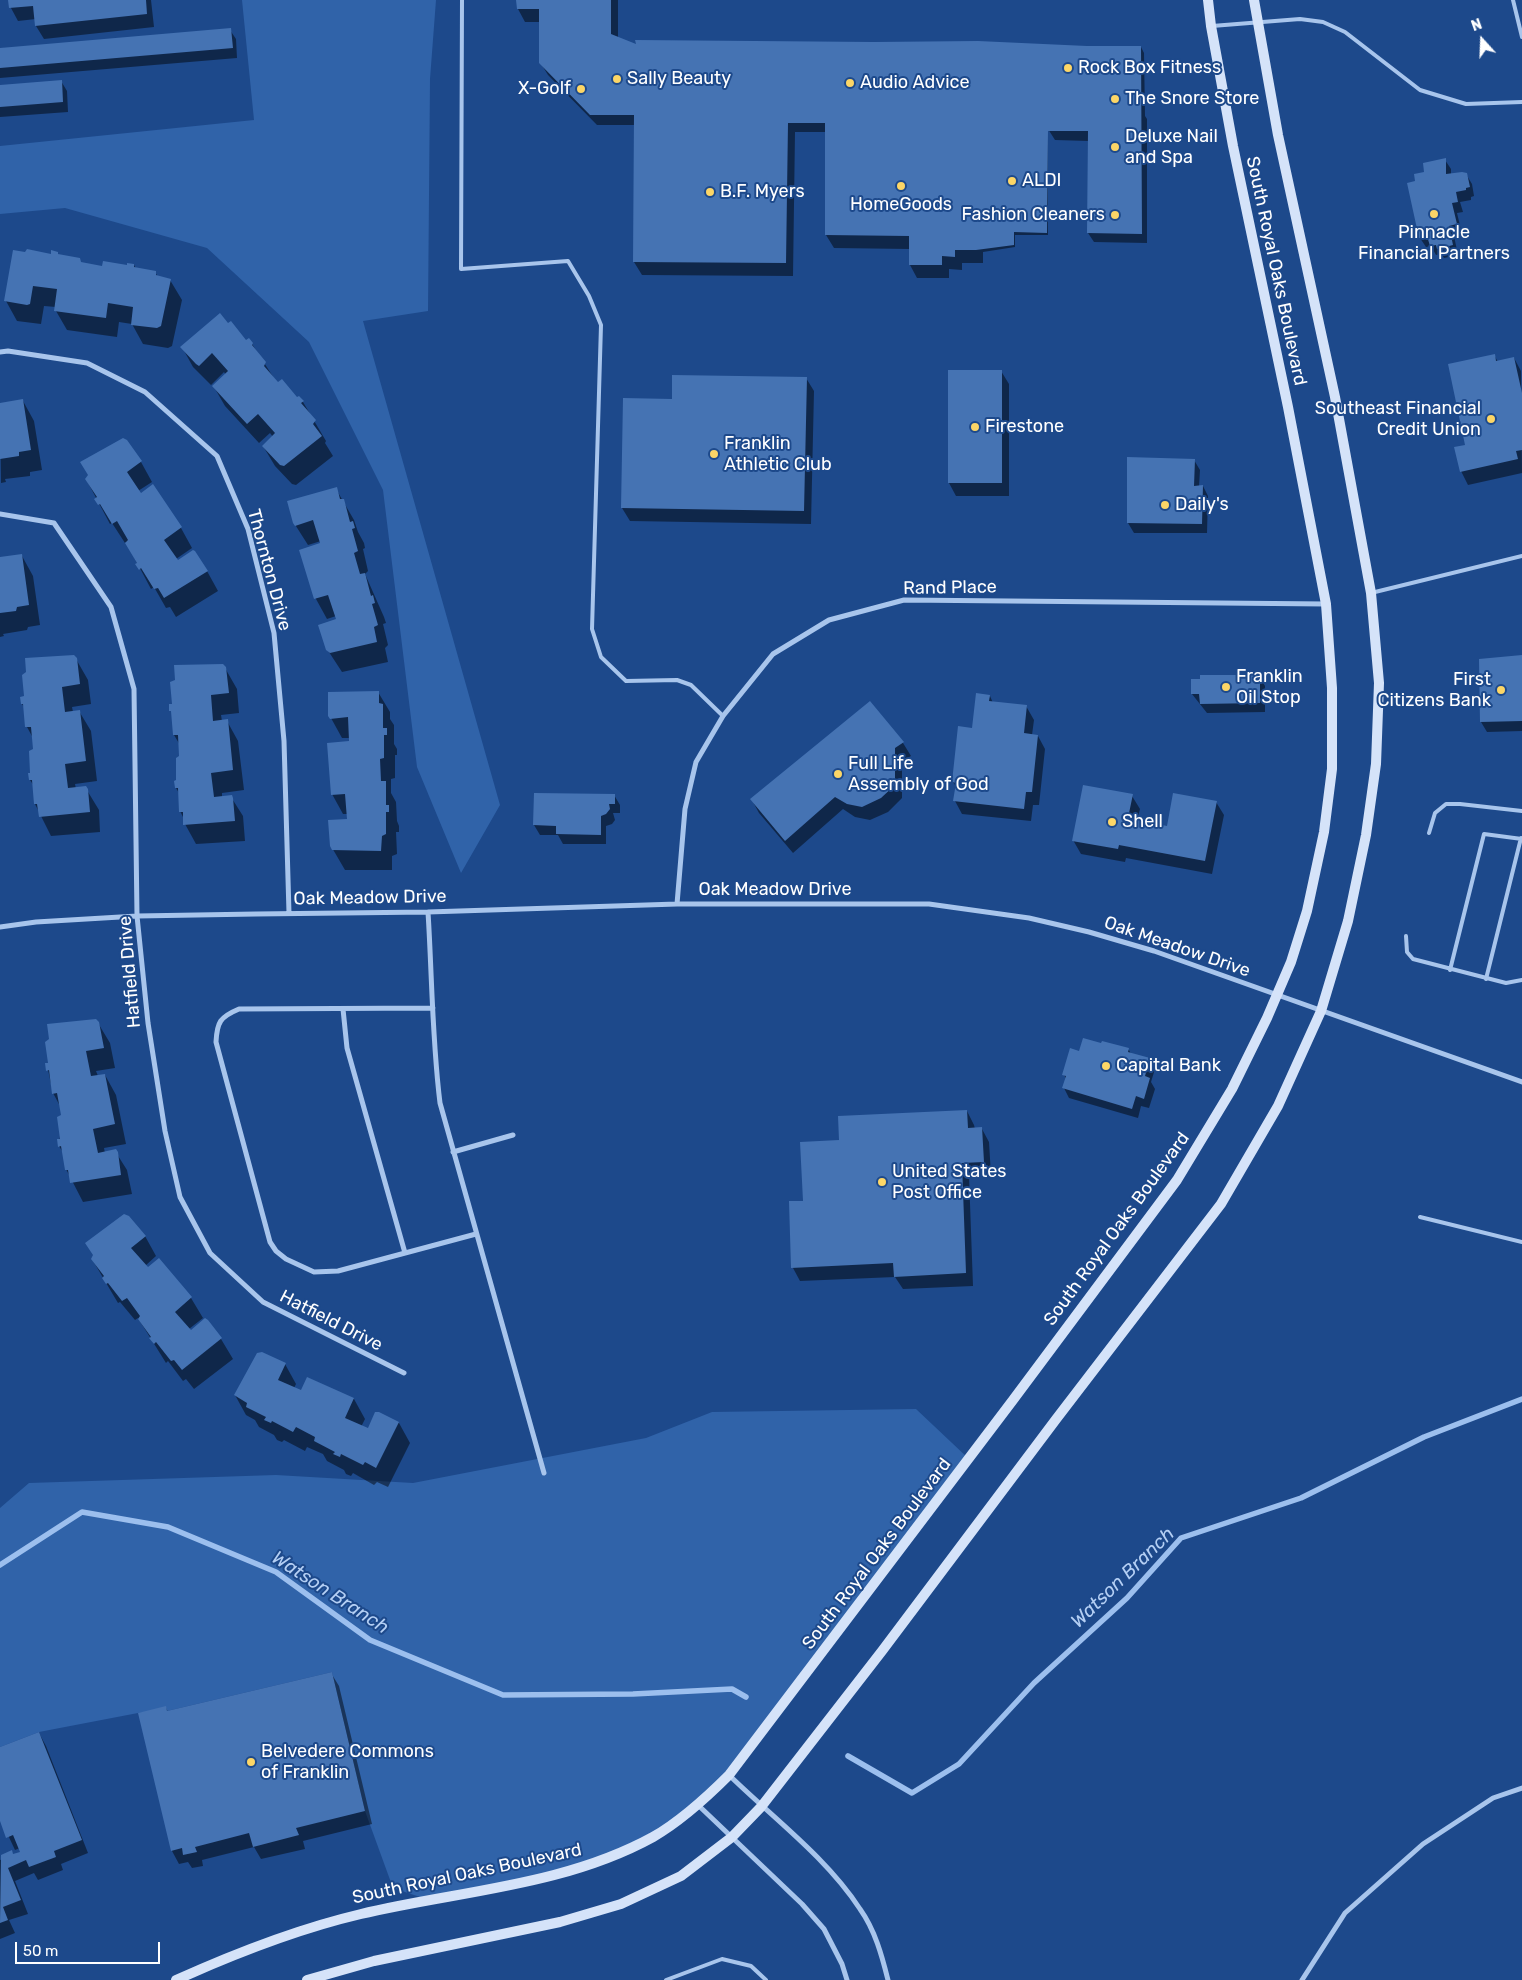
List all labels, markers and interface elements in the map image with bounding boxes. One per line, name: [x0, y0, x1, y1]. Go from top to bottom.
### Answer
north arrow: [1457, 15, 1507, 65]
text: N: [1469, 16, 1484, 35]
place label: Rock Box Fitness: [1078, 57, 1221, 79]
marker: Rock Box Fitness: [1062, 62, 1074, 74]
place label: Sally Beauty: [627, 68, 731, 90]
place label: Audio Advice: [860, 72, 970, 94]
marker: Sally Beauty: [611, 73, 623, 85]
marker: Audio Advice: [844, 77, 856, 89]
place label: X-Golf: [518, 78, 571, 100]
marker: X-Golf: [575, 83, 587, 95]
place label: The Snore Store: [1125, 88, 1259, 110]
marker: The Snore Store: [1109, 93, 1121, 105]
place label: Deluxe Nail and Spa: [1125, 126, 1218, 168]
marker: Deluxe Nail and Spa: [1109, 141, 1121, 153]
street label: South Royal Oaks Boulevard: [1241, 154, 1311, 388]
place label: ALDI: [1022, 170, 1062, 192]
marker: ALDI: [1006, 175, 1018, 187]
marker: HomeGoods: [895, 180, 907, 192]
place label: B.F. Myers: [720, 181, 805, 203]
marker: B.F. Myers: [704, 186, 716, 198]
place label: HomeGoods: [850, 194, 952, 216]
place label: Fashion Cleaners: [962, 204, 1105, 226]
marker: Pinnacle Financial Partners: [1428, 208, 1440, 220]
marker: Fashion Cleaners: [1109, 209, 1121, 221]
place label: Pinnacle Financial Partners: [1358, 222, 1510, 264]
place label: Southeast Financial Credit Union: [1315, 398, 1481, 440]
marker: Southeast Financial Credit Union: [1485, 413, 1497, 425]
place label: Firestone: [985, 416, 1064, 438]
marker: Firestone: [969, 421, 981, 433]
place label: Franklin Athletic Club: [724, 433, 832, 476]
marker: Franklin Athletic Club: [708, 448, 720, 460]
place label: Daily's: [1175, 494, 1229, 516]
marker: Daily's: [1159, 499, 1171, 511]
street label: Thornton Drive: [242, 507, 296, 633]
street label: Rand Place: [903, 576, 997, 600]
place label: Franklin Oil Stop: [1236, 666, 1303, 709]
place label: First Citizens Bank: [1377, 669, 1491, 712]
marker: Franklin Oil Stop: [1220, 681, 1232, 693]
marker: First Citizens Bank: [1495, 684, 1507, 696]
place label: Full Life Assembly of God: [848, 753, 989, 796]
marker: Full Life Assembly of God: [832, 768, 844, 780]
place label: Shell: [1122, 811, 1163, 833]
marker: Shell: [1106, 816, 1118, 828]
street label: Oak Meadow Drive: [698, 879, 852, 901]
street label: Oak Meadow Drive: [293, 886, 447, 910]
street label: Oak Meadow Drive: [1101, 912, 1253, 982]
street label: Hatfield Drive: [114, 915, 146, 1029]
place label: Capital Bank: [1116, 1055, 1221, 1077]
marker: Capital Bank: [1100, 1060, 1112, 1072]
street label: South Royal Oaks Boulevard: [1040, 1128, 1194, 1330]
place label: United States Post Office: [892, 1161, 1007, 1204]
marker: United States Post Office: [876, 1176, 888, 1188]
street label: Hatfield Drive: [276, 1286, 386, 1356]
street label: South Royal Oaks Boulevard: [798, 1454, 956, 1654]
water label: Watson Branch: [1067, 1523, 1179, 1633]
water label: Watson Branch: [267, 1547, 393, 1639]
place label: Belvedere Commons of Franklin: [261, 1741, 434, 1784]
marker: Belvedere Commons of Franklin: [245, 1756, 257, 1768]
street label: South Royal Oaks Boulevard: [350, 1839, 584, 1909]
scale bar: [18, 1932, 162, 1964]
text: 50 m: [23, 1942, 58, 1960]

